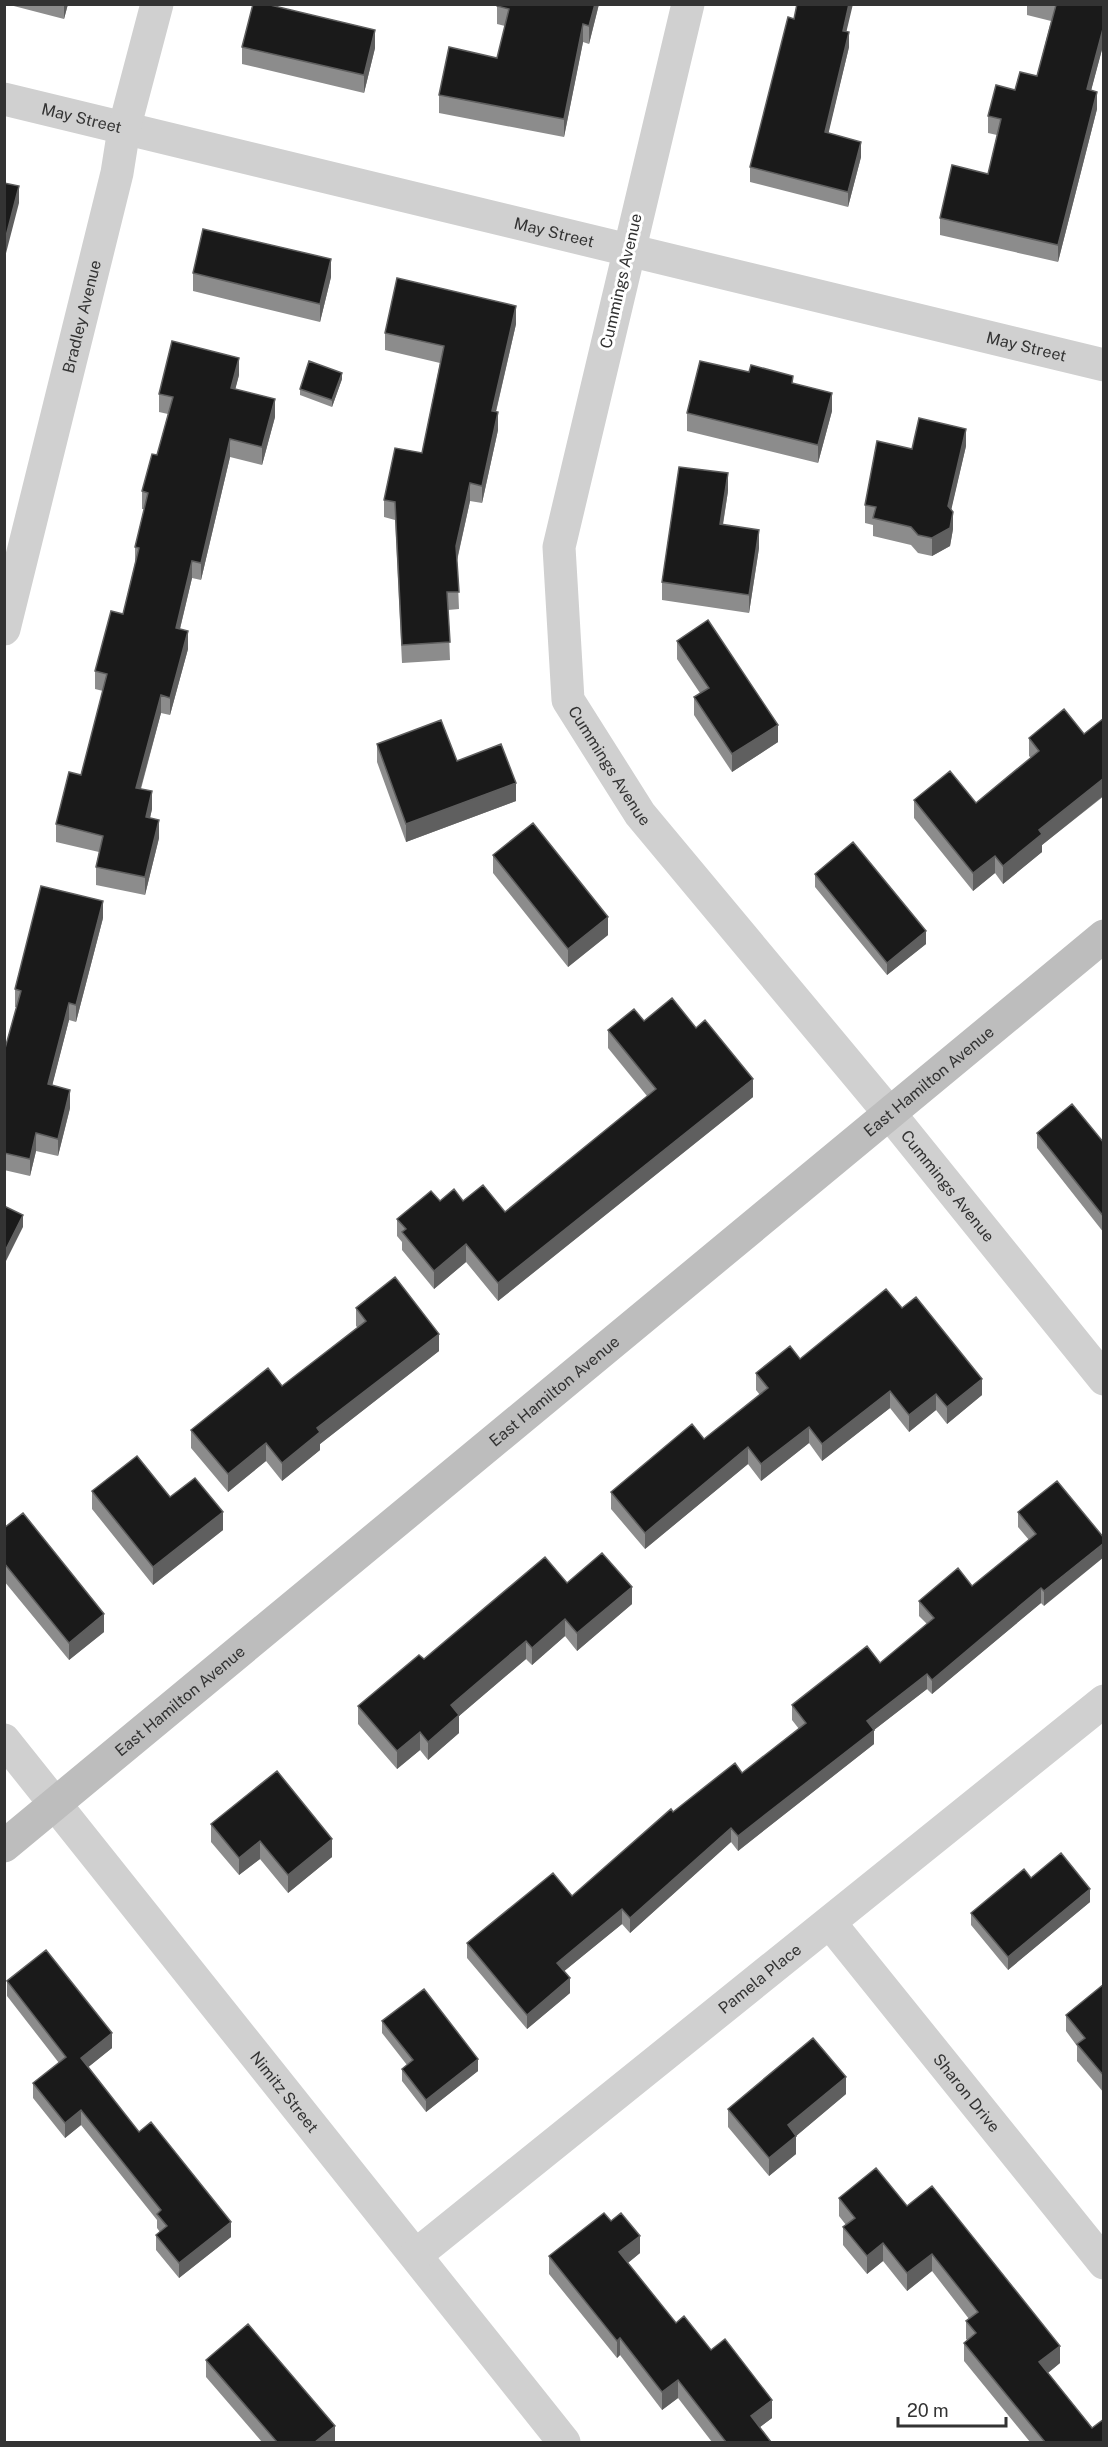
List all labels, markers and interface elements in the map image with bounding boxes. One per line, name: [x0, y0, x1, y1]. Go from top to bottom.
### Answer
street label: May Street: [40, 99, 124, 137]
street label: Cummings Avenue: [596, 212, 646, 350]
street label: May Street: [512, 213, 596, 251]
street label: Bradley Avenue: [58, 258, 105, 375]
street label: May Street: [984, 327, 1069, 365]
street label: Cummings Avenue: [565, 702, 655, 829]
street label: East Hamilton Avenue: [860, 1022, 998, 1140]
street label: Cummings Avenue: [897, 1126, 999, 1245]
street label: East Hamilton Avenue: [485, 1332, 623, 1450]
street label: East Hamilton Avenue: [111, 1641, 249, 1760]
street label: Pamela Place: [714, 1939, 805, 2017]
street label: Nimitz Street: [246, 2047, 323, 2136]
street label: Sharon Drive: [929, 2050, 1004, 2136]
scale bar: [898, 2390, 1006, 2428]
text: 20 m: [907, 2400, 949, 2421]

